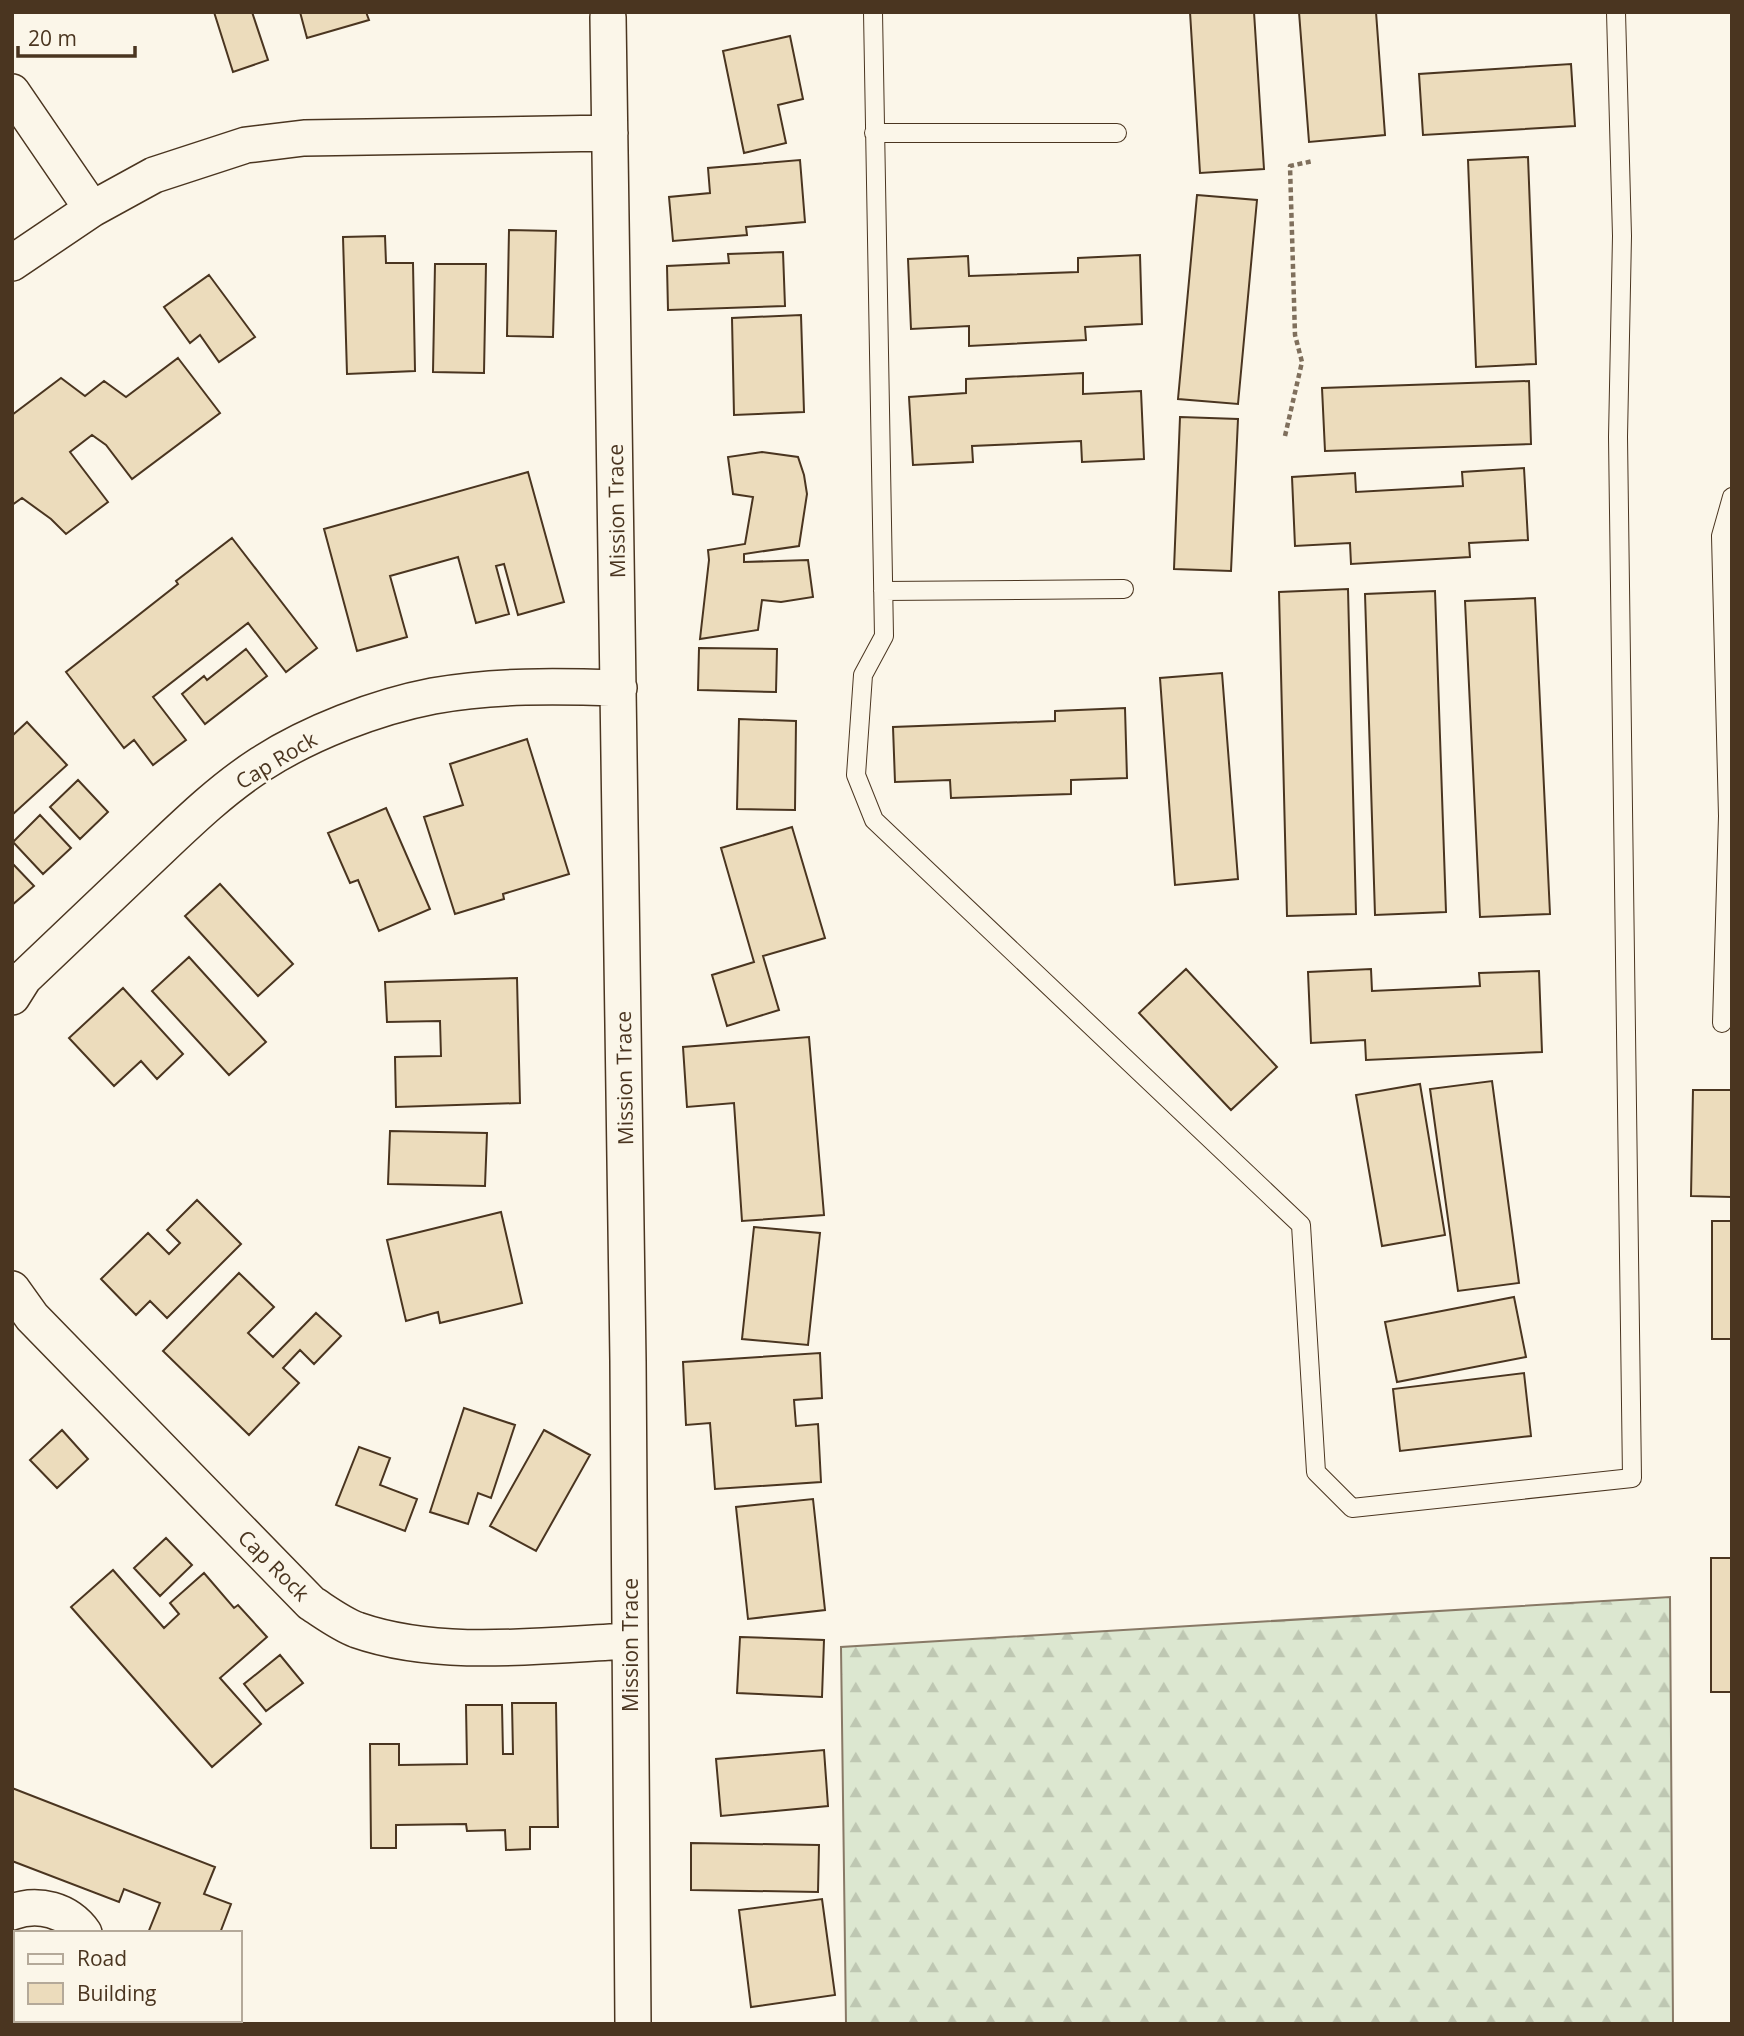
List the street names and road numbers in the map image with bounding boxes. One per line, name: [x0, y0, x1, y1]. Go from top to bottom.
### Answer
street label: Mission Trace: [601, 444, 631, 578]
street label: Cap Rock: [230, 725, 322, 795]
street label: Mission Trace: [609, 1011, 639, 1145]
street label: Cap Rock: [232, 1523, 316, 1607]
street label: Mission Trace: [616, 1578, 644, 1712]

